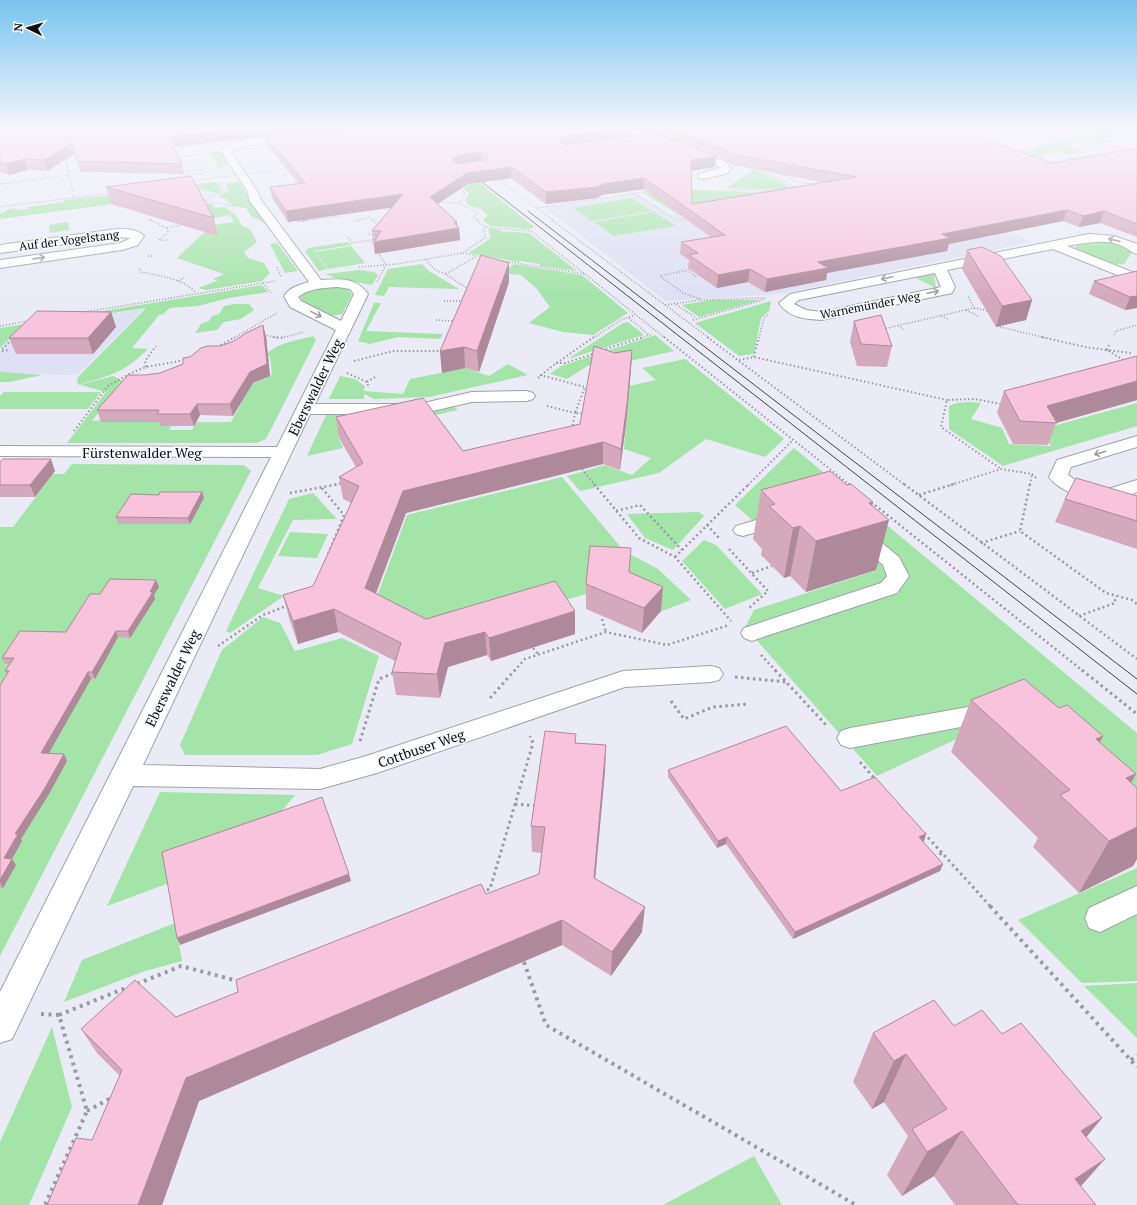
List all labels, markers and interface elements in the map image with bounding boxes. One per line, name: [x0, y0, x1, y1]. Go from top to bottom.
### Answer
north arrow: [8, 8, 48, 48]
text: N: [11, 22, 25, 32]
street label: Auf der Vogelstang: [18, 226, 121, 254]
one-way arrow: [1108, 236, 1121, 243]
one-way arrow: [32, 254, 45, 262]
one-way arrow: [881, 274, 894, 282]
street label: Warnemünder Weg: [819, 288, 922, 322]
one-way arrow: [927, 288, 940, 296]
one-way arrow: [310, 311, 322, 319]
street label: Eberswalder Weg: [283, 335, 347, 439]
street label: Fürstenwalder Weg: [82, 443, 202, 462]
one-way arrow: [1093, 450, 1106, 457]
street label: Eberswalder Weg: [140, 626, 204, 730]
street label: Cottbuser Weg: [375, 724, 468, 772]

